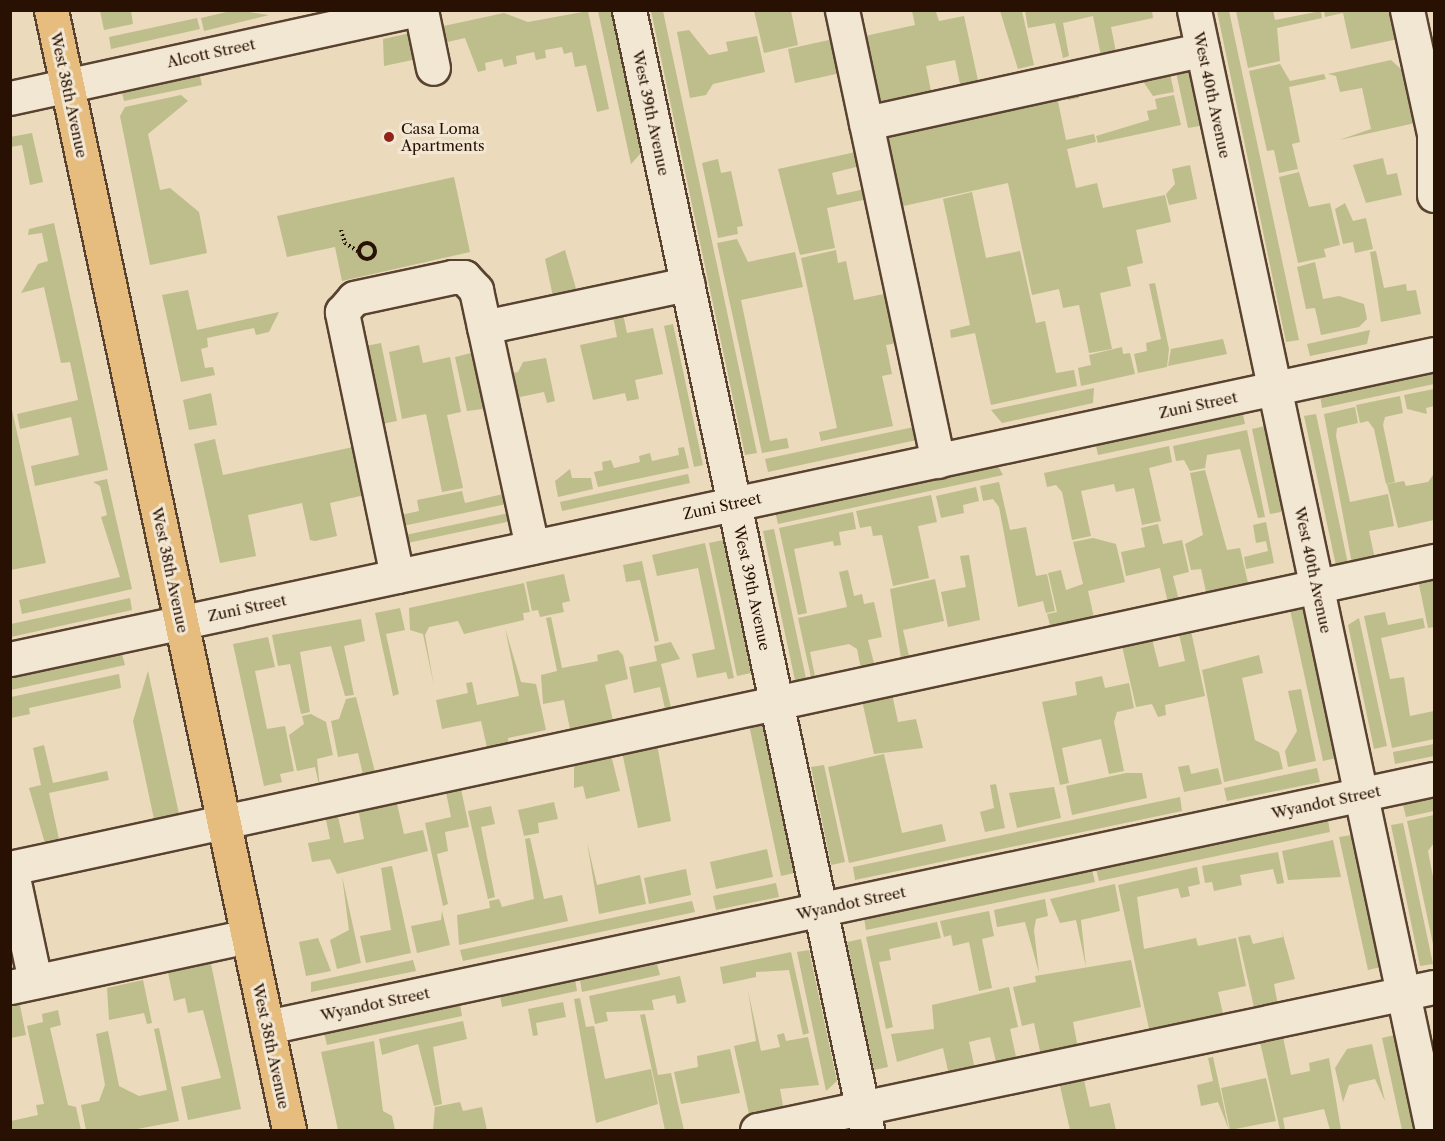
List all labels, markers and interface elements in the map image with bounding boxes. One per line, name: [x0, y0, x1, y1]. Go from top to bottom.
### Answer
street label: West 38th Avenue: [47, 30, 91, 160]
street label: West 40th Avenue: [1190, 30, 1234, 160]
street label: Alcott Street: [165, 35, 257, 71]
street label: West 39th Avenue: [629, 48, 673, 178]
place label: Casa Loma Apartments: [401, 119, 484, 154]
marker: Casa Loma Apartments: [382, 130, 396, 144]
street label: Zuni Street: [1157, 388, 1239, 422]
street label: Zuni Street: [681, 489, 763, 523]
street label: West 38th Avenue: [148, 505, 192, 635]
street label: West 40th Avenue: [1291, 505, 1335, 635]
street label: West 39th Avenue: [730, 523, 774, 653]
street label: Zuni Street: [206, 591, 288, 625]
street label: Wyandot Street: [1270, 782, 1382, 822]
street label: Wyandot Street: [795, 883, 907, 923]
street label: West 38th Avenue: [249, 981, 293, 1111]
street label: Wyandot Street: [319, 984, 431, 1024]

